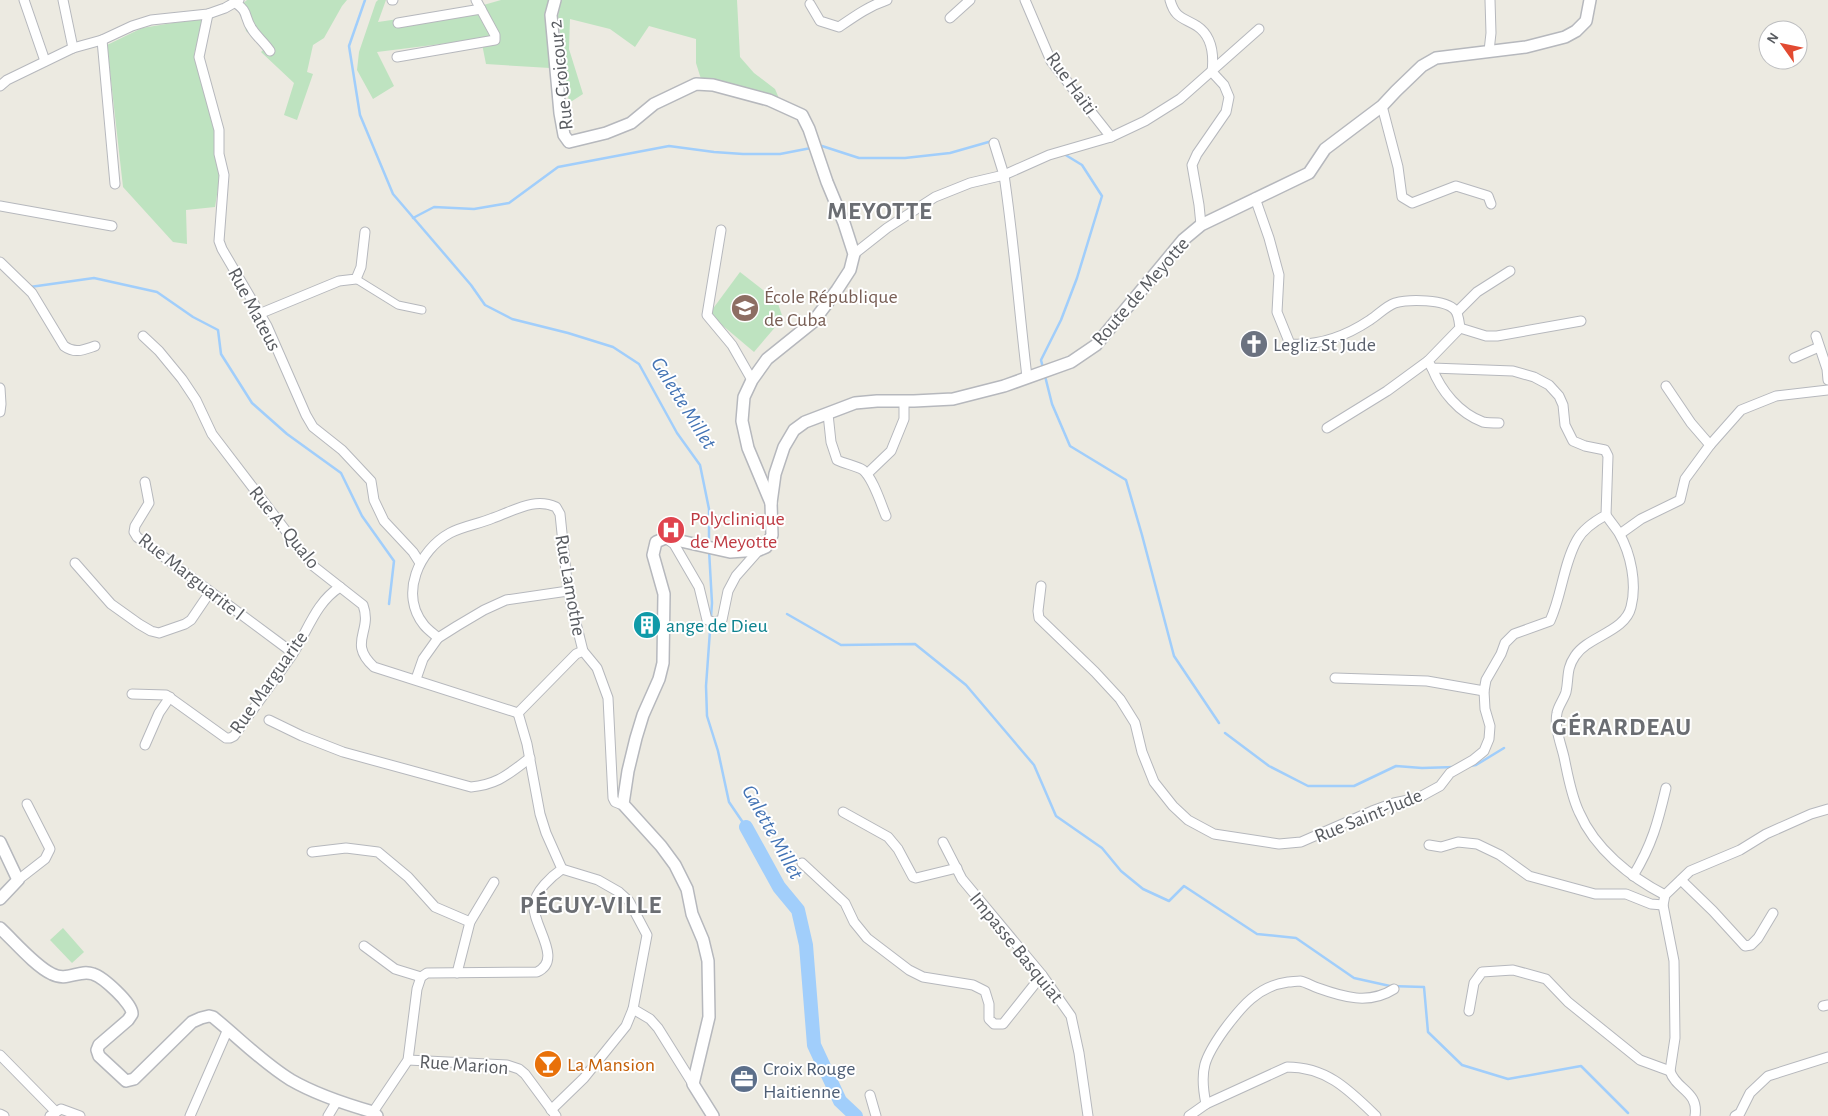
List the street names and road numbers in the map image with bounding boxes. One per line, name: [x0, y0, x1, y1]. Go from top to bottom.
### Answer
street label: Rue Croicour 2: [545, 19, 577, 131]
street label: Rue Haïti: [1042, 49, 1100, 119]
street label: Route de Meyotte: [1089, 234, 1193, 350]
street label: Rue Mateus: [224, 265, 284, 354]
street label: Rue A. Qualo: [245, 483, 323, 573]
street label: Rue Marguarite I: [134, 529, 248, 624]
street label: Rue Lamothe: [551, 533, 589, 637]
street label: Rue Marguarite: [226, 628, 311, 737]
street label: Rue Saint-Jude: [1312, 785, 1425, 847]
street label: Impasse Basquiat: [966, 888, 1067, 1007]
street label: Rue Marion: [419, 1052, 509, 1078]

